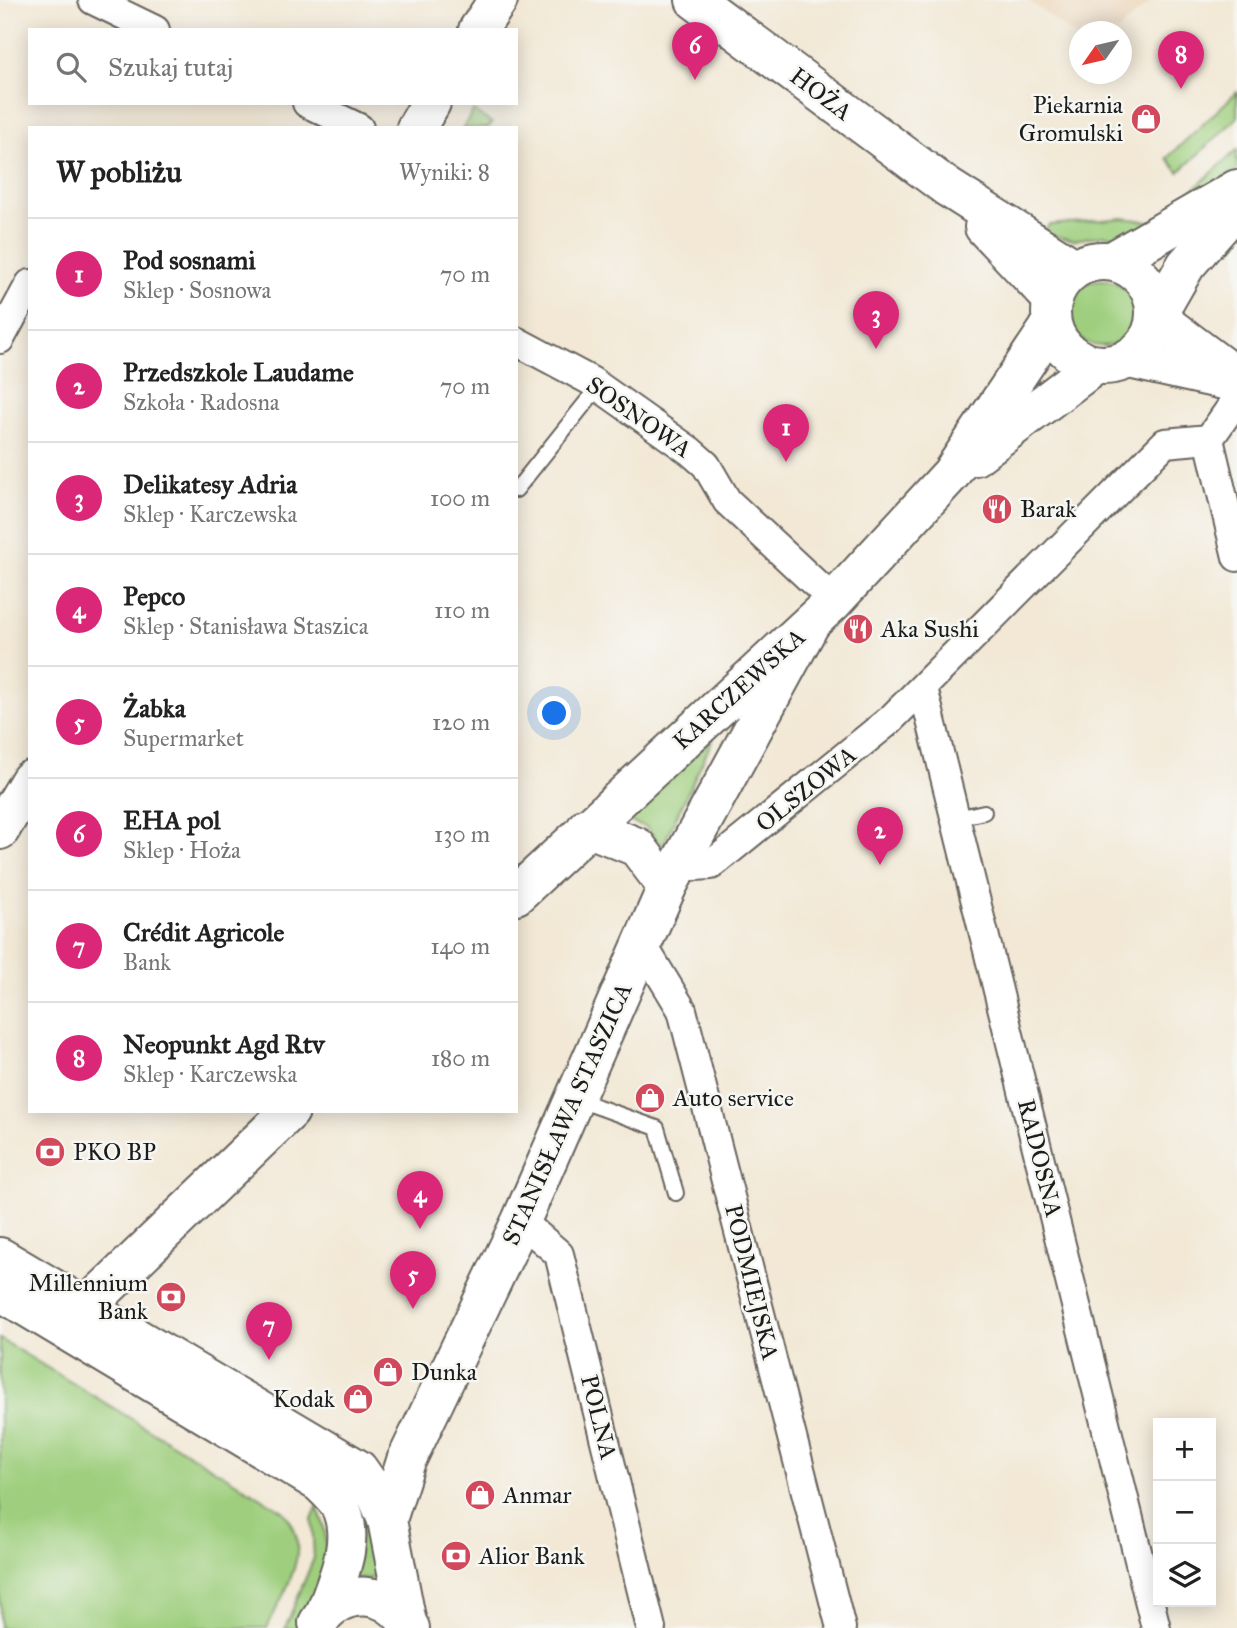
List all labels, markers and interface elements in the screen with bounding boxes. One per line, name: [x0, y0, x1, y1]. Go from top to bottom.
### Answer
north arrow: [1069, 21, 1132, 84]
pin: 6: [672, 22, 718, 80]
search box: [28, 28, 518, 105]
pin: 8: [1158, 31, 1204, 89]
icon: search: [52, 48, 90, 86]
text: Szukaj tutaj: [108, 51, 233, 83]
street label: HOŻA: [784, 61, 858, 127]
place label: Piekarnia Gromulski: [1019, 90, 1124, 148]
shop icon: Piekarnia Gromulski: [1129, 102, 1163, 136]
text: W pobliżu: [56, 154, 182, 190]
text: Wyniki: 8: [399, 158, 490, 186]
text: Pod sosnami: [123, 244, 256, 276]
text: 1: [74, 260, 84, 288]
text: 70 m: [440, 260, 490, 288]
text: Sklep · Sosnowa: [123, 276, 271, 304]
pin: 3: [853, 291, 899, 349]
text: Przedszkole Laudame: [123, 356, 354, 388]
street label: SOSNOWA: [580, 370, 698, 464]
text: 2: [73, 372, 85, 400]
text: 70 m: [440, 372, 490, 400]
text: Szkoła · Radosna: [123, 388, 280, 416]
pin: 1: [763, 404, 809, 462]
text: Delikatesy Adria: [123, 468, 297, 500]
text: 3: [74, 484, 84, 512]
text: 100 m: [430, 484, 490, 512]
restaurant icon: Barak: [980, 492, 1014, 526]
place label: Barak: [1020, 494, 1077, 524]
text: Sklep · Karczewska: [123, 500, 297, 528]
text: Pepco: [123, 580, 185, 612]
text: 4: [73, 596, 85, 624]
text: 110 m: [434, 596, 490, 624]
text: Sklep · Stanisława Staszica: [123, 612, 369, 640]
restaurant icon: Aka Sushi: [841, 612, 875, 646]
place label: Aka Sushi: [880, 614, 979, 644]
street label: KARCZEWSKA: [667, 622, 811, 756]
text: Żabka: [123, 692, 186, 724]
your location: [537, 696, 571, 730]
text: 5: [74, 708, 84, 736]
text: 120 m: [432, 708, 490, 736]
text: Supermarket: [123, 724, 244, 752]
street label: OLSZOWA: [750, 739, 862, 839]
text: EHA pol: [123, 804, 220, 836]
pin: 2: [857, 807, 903, 865]
text: 6: [73, 820, 85, 848]
text: 130 m: [434, 820, 490, 848]
text: Sklep · Hoża: [123, 836, 241, 864]
text: Crédit Agricole: [123, 916, 284, 948]
text: 7: [73, 932, 85, 960]
text: 140 m: [430, 932, 490, 960]
text: Bank: [123, 948, 171, 976]
street label: STANISŁAWA STASZICA: [496, 978, 638, 1250]
text: Neopunkt Agd Rtv: [123, 1028, 325, 1060]
text: 8: [73, 1044, 85, 1072]
text: 180 m: [431, 1044, 490, 1072]
text: Sklep · Karczewska: [123, 1060, 297, 1088]
shop icon: Auto service: [633, 1081, 667, 1115]
place label: Auto service: [672, 1083, 794, 1113]
street label: RADOSNA: [1011, 1096, 1069, 1220]
bank icon: PKO BP: [33, 1135, 67, 1169]
place label: PKO BP: [73, 1137, 156, 1167]
pin: 4: [397, 1171, 443, 1229]
street label: PODMIEJSKA: [718, 1201, 786, 1363]
pin: 5: [390, 1251, 436, 1309]
place label: Millennium Bank: [28, 1268, 149, 1326]
bank icon: Millennium Bank: [154, 1280, 188, 1314]
pin: 7: [246, 1302, 292, 1360]
shop icon: Dunka: [371, 1355, 405, 1389]
place label: Dunka: [411, 1357, 478, 1387]
street label: POLNA: [574, 1372, 624, 1462]
shop icon: Kodak: [341, 1382, 375, 1416]
place label: Kodak: [273, 1384, 336, 1414]
map controls: [1153, 1418, 1216, 1607]
button: +: [1153, 1418, 1216, 1481]
shop icon: Anmar: [463, 1478, 497, 1512]
place label: Anmar: [502, 1480, 571, 1510]
button: −: [1153, 1481, 1216, 1544]
bank icon: Alior Bank: [439, 1539, 473, 1573]
place label: Alior Bank: [478, 1541, 585, 1571]
button: layers: [1153, 1544, 1216, 1607]

